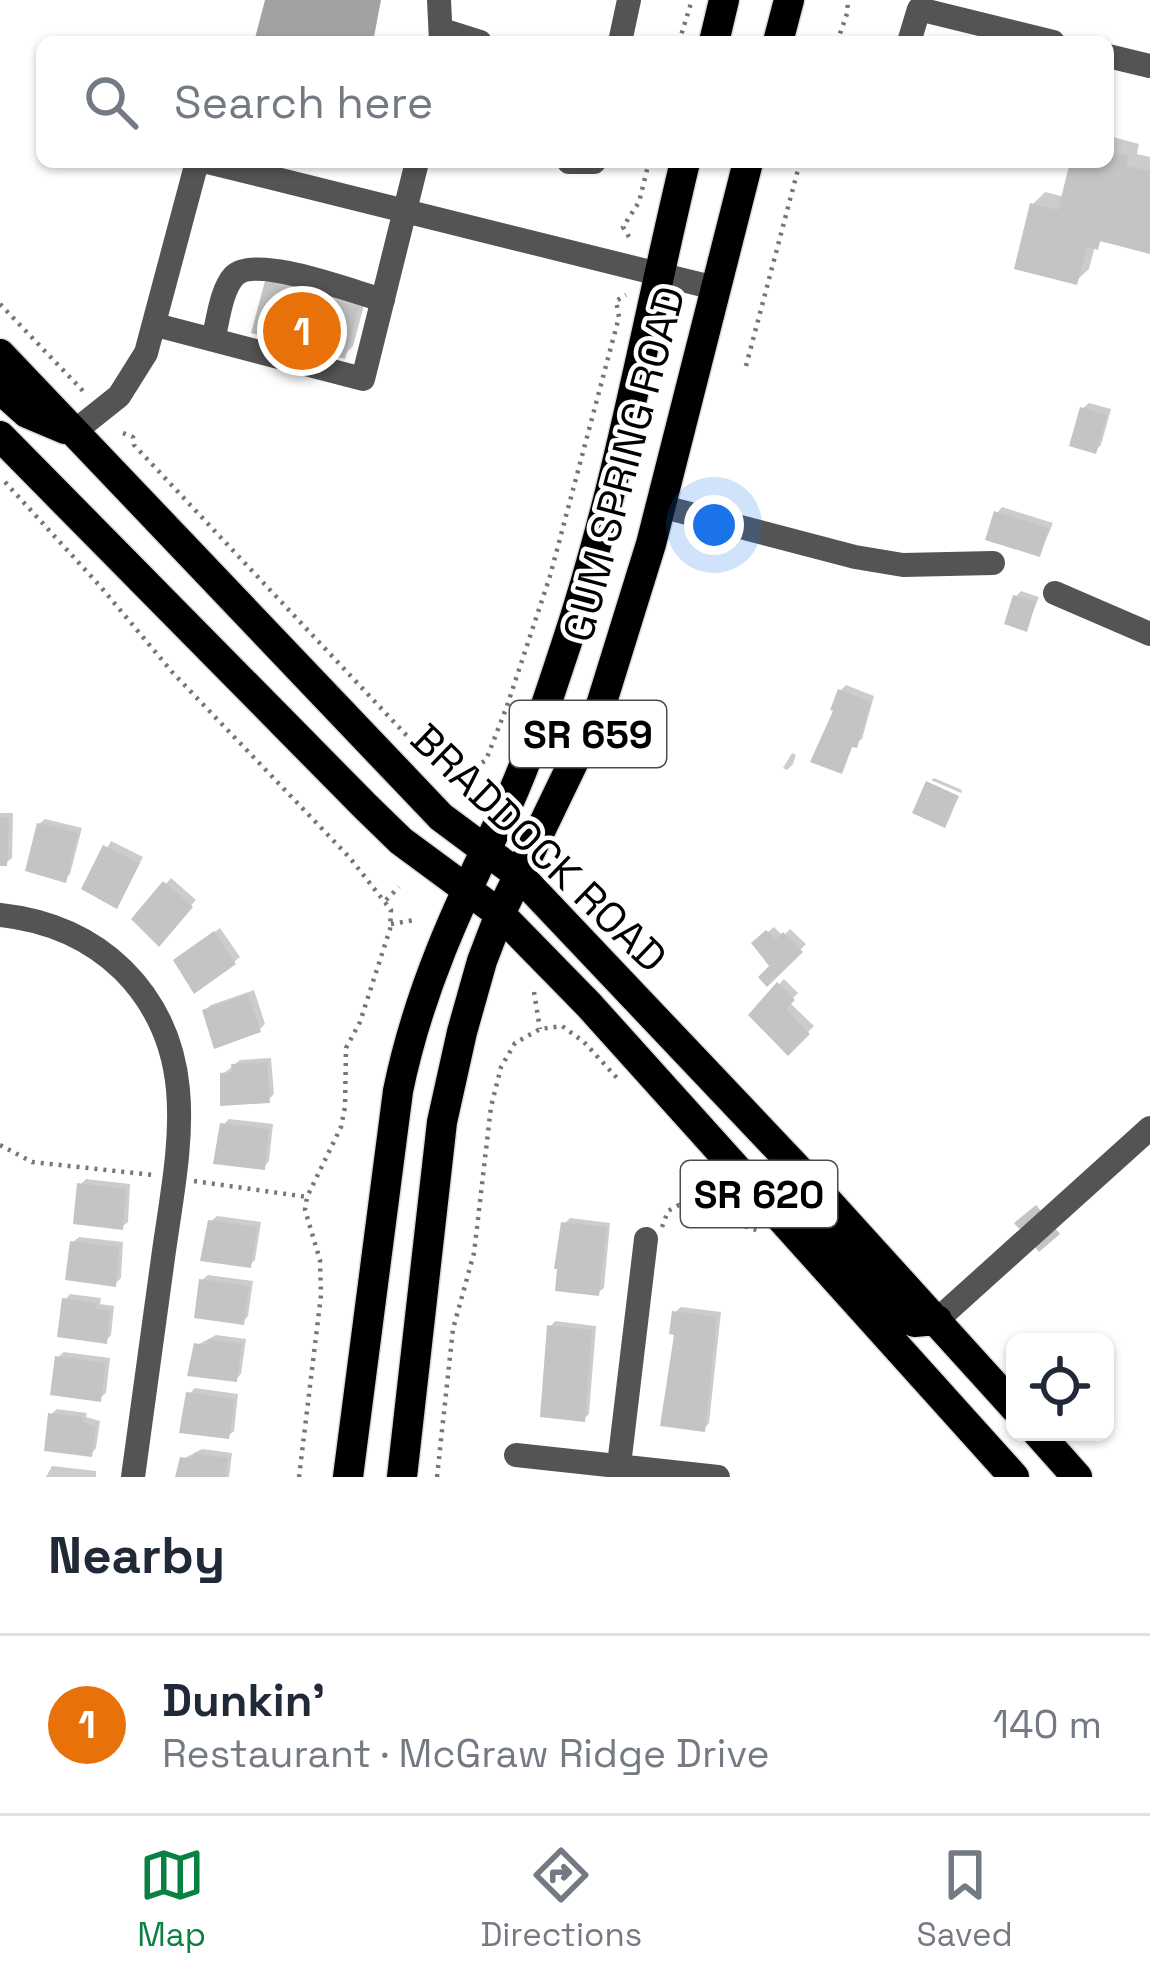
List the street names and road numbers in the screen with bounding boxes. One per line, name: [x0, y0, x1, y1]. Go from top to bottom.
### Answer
street label: GUM SPRING ROAD: [551, 281, 697, 647]
road number: SR 659: [510, 701, 666, 767]
street label: BRADDOCK ROAD: [400, 712, 678, 984]
road number: SR 620: [681, 1161, 837, 1227]

